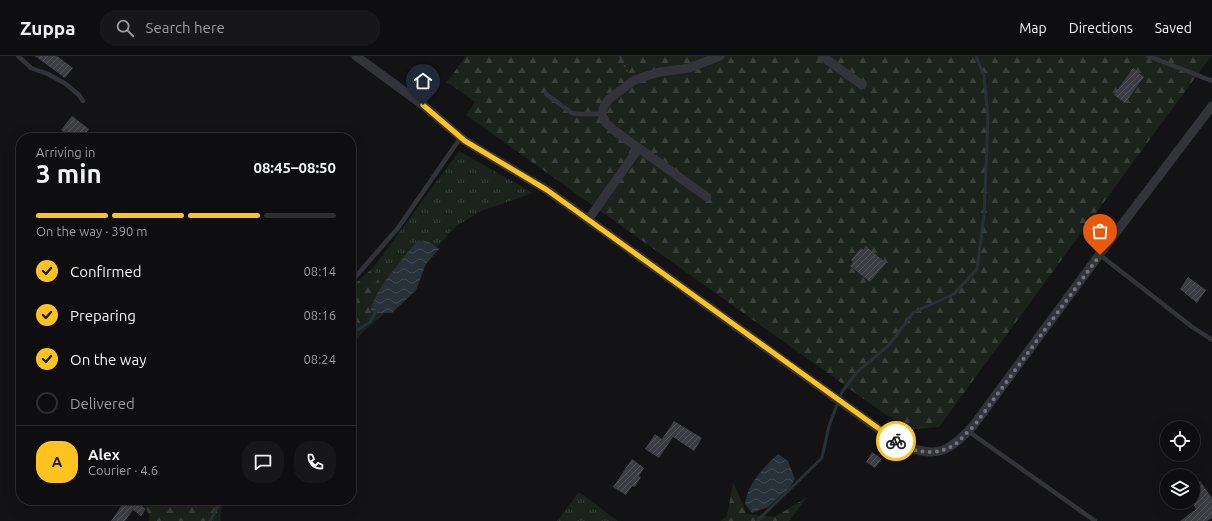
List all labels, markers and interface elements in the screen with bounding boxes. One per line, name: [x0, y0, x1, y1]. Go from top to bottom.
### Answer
search box: [100, 10, 380, 46]
text: Zuppa: [20, 17, 76, 39]
icon: search: [114, 17, 136, 39]
text: Search here: [146, 19, 225, 36]
text: Map: [1019, 20, 1047, 36]
text: Directions: [1069, 20, 1133, 36]
text: Saved: [1155, 20, 1192, 36]
pin: [406, 64, 440, 105]
icon: home: [412, 70, 434, 92]
text: Arriving in: [36, 145, 95, 159]
text: 3 min: [36, 159, 102, 188]
text: 08:45–08:50: [253, 159, 336, 176]
pin: [1083, 214, 1117, 255]
icon: bag: [1089, 220, 1111, 242]
text: On the way · 390 m: [36, 224, 148, 238]
icon: check: [36, 260, 58, 282]
text: Confirmed: [70, 263, 142, 280]
text: 08:14: [303, 264, 336, 278]
icon: check: [36, 304, 58, 326]
text: Preparing: [70, 307, 136, 324]
text: 08:16: [303, 308, 336, 322]
icon: check: [36, 348, 58, 370]
text: On the way: [70, 351, 146, 368]
text: 08:24: [303, 352, 336, 366]
text: Delivered: [70, 395, 135, 412]
courier: [876, 421, 916, 461]
map controls: [1160, 421, 1200, 509]
button: locate: [1160, 421, 1200, 461]
icon: bike: [885, 430, 907, 452]
button: chat: [242, 441, 284, 483]
button: phone: [294, 441, 336, 483]
text: Alex: [88, 446, 120, 463]
text: A: [52, 453, 62, 470]
text: Courier · 4.6: [88, 463, 158, 477]
button: layers: [1160, 469, 1200, 509]

